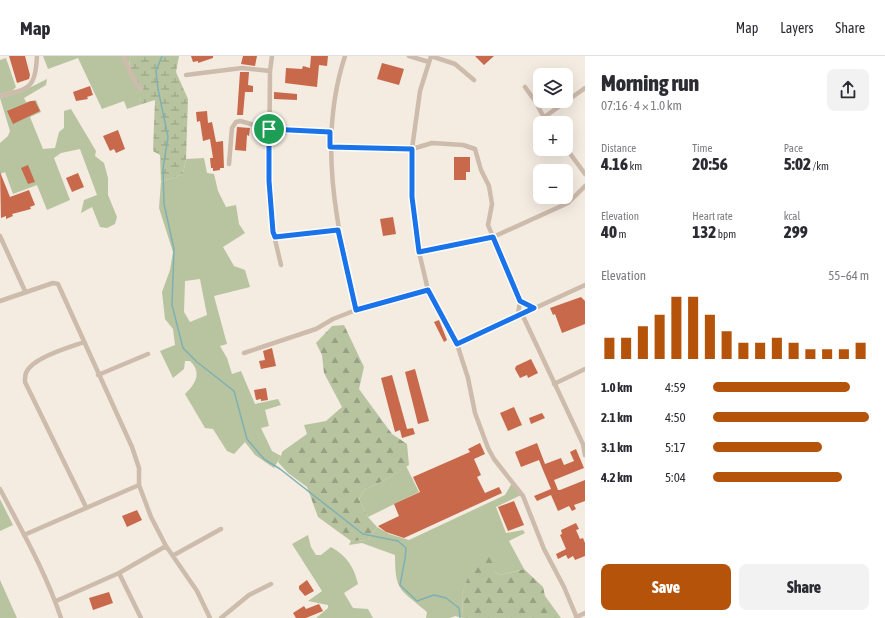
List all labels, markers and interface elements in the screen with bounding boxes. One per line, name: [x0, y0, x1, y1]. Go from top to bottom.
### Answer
text: Map: [20, 17, 51, 39]
text: Map: [736, 20, 758, 36]
text: Layers: [780, 20, 813, 36]
text: Share: [835, 20, 865, 36]
map controls: [533, 68, 573, 204]
button: layers: [533, 68, 573, 108]
button: share: [827, 69, 869, 111]
text: Morning run: [601, 70, 699, 96]
text: 07:16 · 4 × 1.0 km: [601, 98, 682, 113]
pin: [252, 112, 286, 146]
button: +: [533, 116, 573, 156]
icon: arrive: [258, 118, 280, 140]
text: Distance: [601, 142, 636, 154]
text: Time: [692, 142, 712, 154]
text: Pace: [784, 142, 803, 154]
text: 4.16: [601, 154, 628, 174]
text: 20:56: [692, 154, 728, 174]
text: 5:02: [784, 154, 811, 174]
text: km: [628, 160, 642, 172]
text: /km: [811, 160, 829, 172]
button: −: [533, 164, 573, 204]
text: Elevation: [601, 210, 639, 222]
text: Heart rate: [692, 210, 733, 222]
text: kcal: [784, 210, 800, 222]
text: 40: [601, 222, 617, 242]
text: 132: [692, 222, 716, 242]
text: 299: [784, 222, 808, 242]
text: m: [617, 228, 626, 240]
text: bpm: [716, 228, 736, 240]
text: Elevation: [601, 268, 646, 283]
text: 55–64 m: [828, 268, 869, 283]
text: 1.0 km: [601, 380, 632, 395]
text: 4:59: [665, 380, 686, 395]
text: 2.1 km: [601, 410, 632, 425]
text: 4:50: [665, 410, 686, 425]
text: 3.1 km: [601, 440, 632, 455]
text: 5:17: [665, 440, 686, 455]
text: 4.2 km: [601, 470, 632, 485]
text: 5:04: [665, 470, 686, 485]
button: Save: [601, 564, 731, 610]
button: Share: [739, 564, 869, 610]

